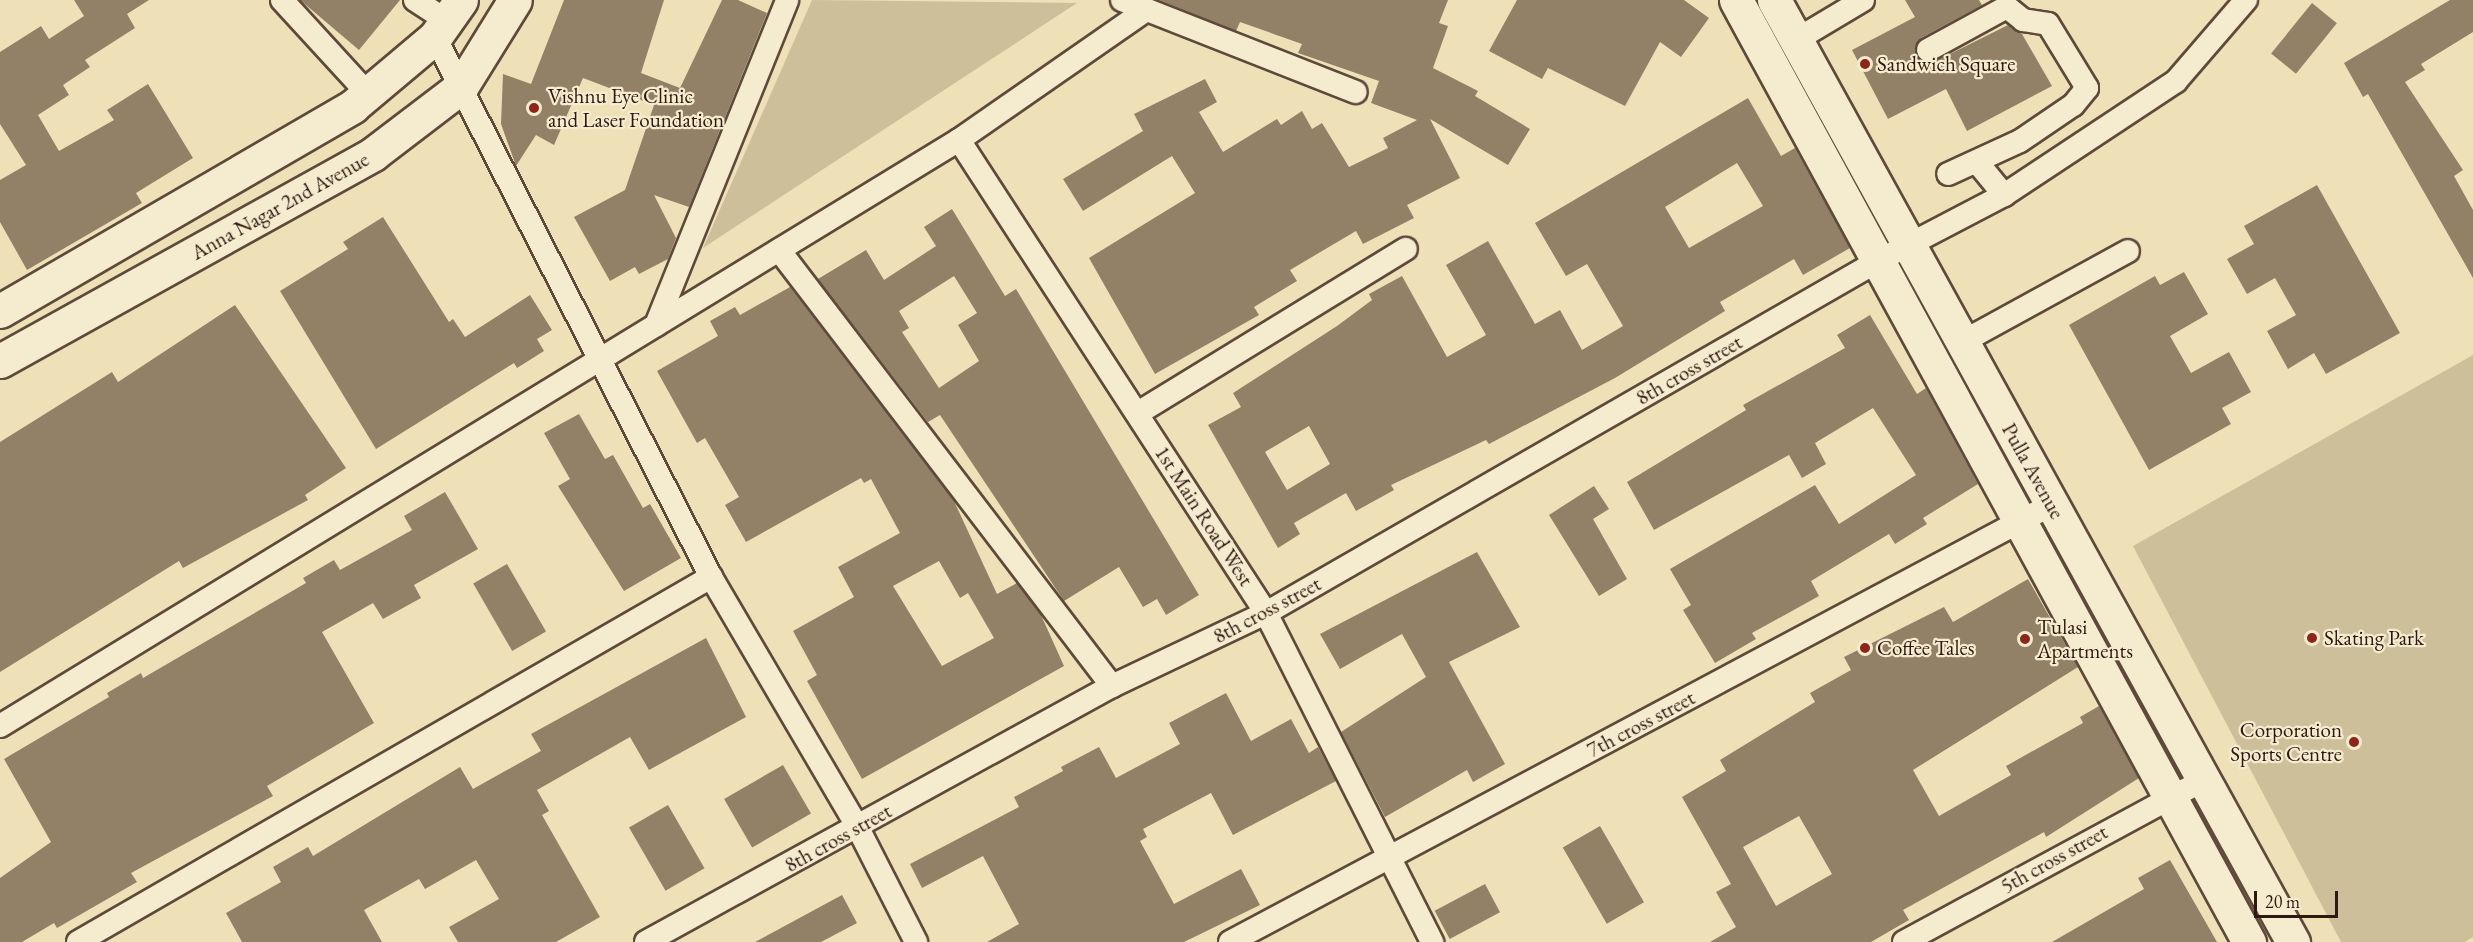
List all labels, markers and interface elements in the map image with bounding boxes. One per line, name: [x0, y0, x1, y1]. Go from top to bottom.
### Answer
place label: Sandwich Square: [1877, 51, 2015, 77]
marker: Sandwich Square: [1858, 57, 1872, 71]
place label: Vishnu Eye Clinic and Laser Foundation: [548, 83, 724, 133]
marker: Vishnu Eye Clinic and Laser Foundation: [525, 99, 543, 117]
street label: Anna Nagar 2nd Avenue: [187, 147, 373, 265]
street label: 8th cross street: [1631, 330, 1747, 410]
street label: Pulla Avenue: [1996, 419, 2070, 523]
street label: 1st Main Road West: [1149, 441, 1259, 591]
street label: 8th cross street: [1209, 571, 1325, 649]
place label: Tulasi Apartments: [2037, 614, 2133, 664]
place label: Skating Park: [2324, 625, 2424, 651]
marker: Skating Park: [2305, 631, 2319, 645]
marker: Tulasi Apartments: [2018, 632, 2032, 646]
place label: Coffee Tales: [1877, 635, 1974, 661]
marker: Coffee Tales: [1858, 641, 1872, 655]
street label: 7th cross street: [1583, 685, 1699, 763]
place label: Corporation Sports Centre: [2230, 717, 2342, 767]
marker: Corporation Sports Centre: [2347, 735, 2361, 749]
street label: 8th cross street: [780, 798, 896, 878]
street label: 5th cross street: [1996, 819, 2112, 899]
scale bar: [2257, 879, 2341, 917]
text: 20 m: [2265, 890, 2300, 913]

